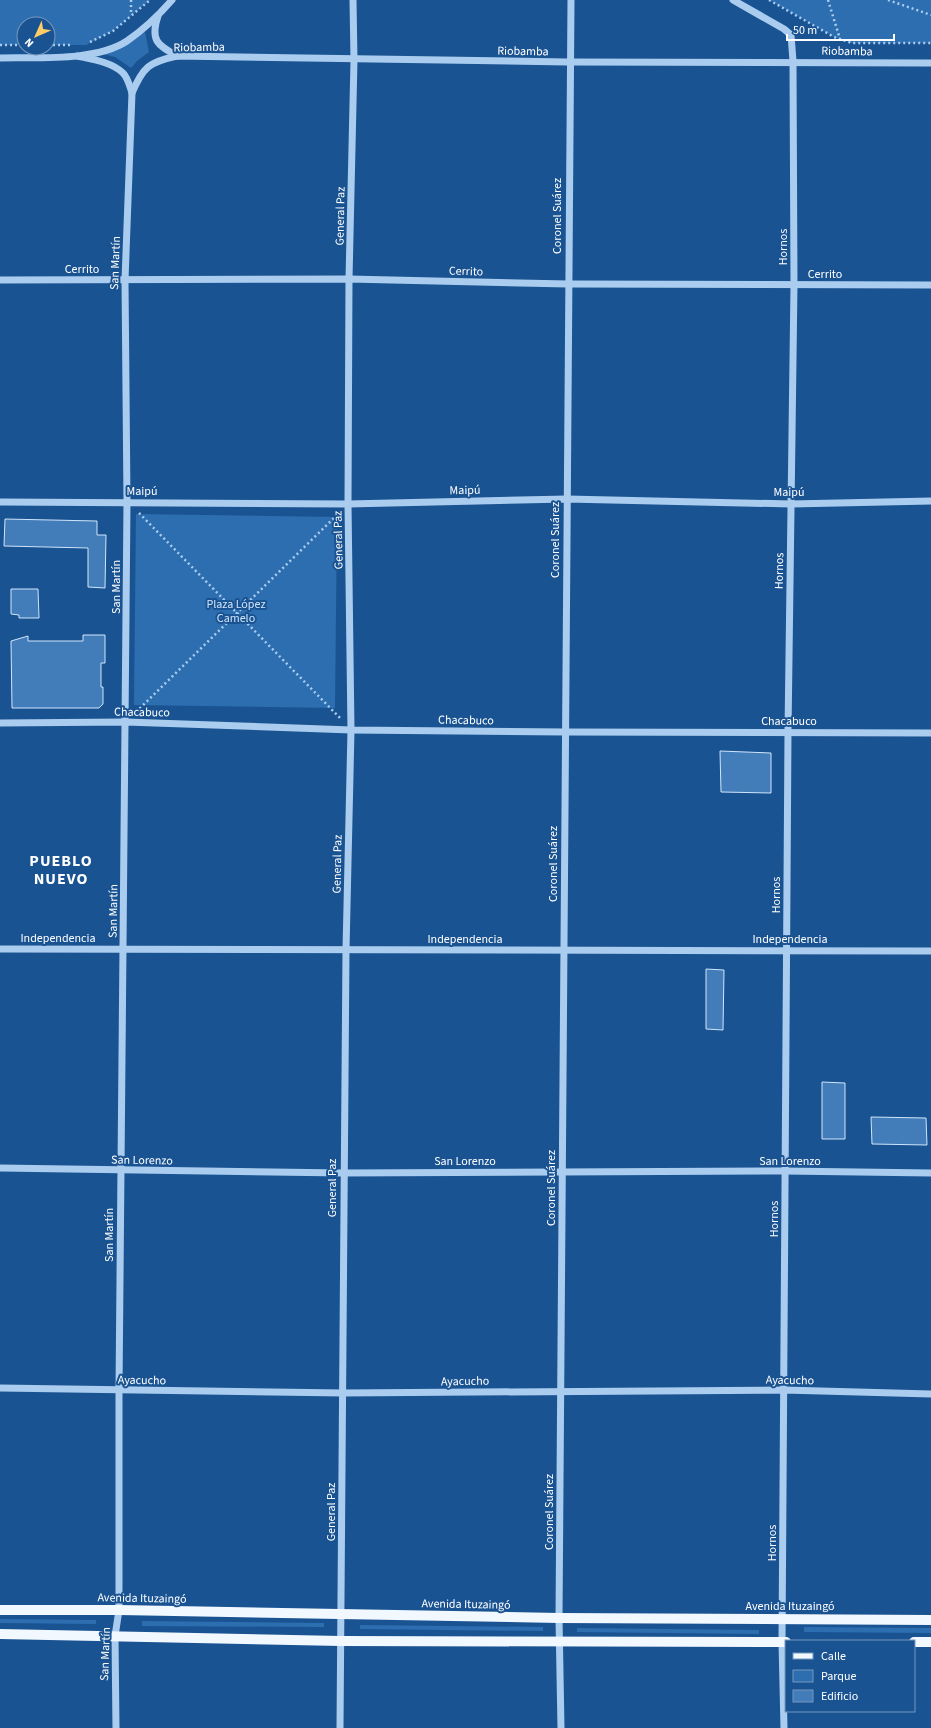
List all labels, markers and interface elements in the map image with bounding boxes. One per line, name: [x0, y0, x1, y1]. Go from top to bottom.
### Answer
north arrow: [16, 16, 56, 56]
scale bar: [787, 16, 894, 42]
text: 50 m: [793, 22, 817, 39]
text: N: [21, 35, 37, 51]
street label: Riobamba: [173, 39, 225, 56]
street label: Riobamba: [497, 43, 549, 60]
street label: Riobamba: [821, 43, 873, 60]
street label: Coronel Suárez: [549, 178, 566, 254]
street label: General Paz: [331, 187, 350, 246]
street label: Hornos: [775, 229, 792, 265]
street label: San Martín: [106, 236, 125, 290]
street label: Cerrito: [65, 261, 99, 278]
street label: Cerrito: [448, 262, 484, 281]
street label: Cerrito: [808, 266, 842, 283]
street label: Maipú: [449, 482, 481, 499]
street label: Maipú: [127, 483, 157, 500]
street label: Maipú: [774, 484, 804, 501]
street label: Coronel Suárez: [547, 502, 564, 578]
street label: General Paz: [329, 510, 348, 569]
street label: Hornos: [771, 553, 788, 589]
street label: San Martín: [108, 560, 125, 614]
park label: Plaza López Camelo: [206, 596, 266, 627]
street label: Chacabuco: [114, 704, 170, 721]
street label: Chacabuco: [438, 712, 494, 729]
street label: Chacabuco: [761, 713, 817, 730]
street label: Coronel Suárez: [545, 826, 562, 902]
street label: General Paz: [328, 835, 347, 894]
district label: PUEBLO NUEVO: [29, 850, 93, 890]
street label: Hornos: [768, 877, 785, 913]
street label: San Martín: [105, 884, 122, 938]
street label: Independencia: [20, 930, 96, 947]
street label: Independencia: [427, 931, 503, 948]
street label: Independencia: [752, 931, 828, 948]
street label: Coronel Suárez: [543, 1150, 560, 1226]
street label: San Lorenzo: [111, 1151, 173, 1170]
street label: San Lorenzo: [434, 1153, 496, 1170]
street label: San Lorenzo: [759, 1153, 821, 1170]
street label: General Paz: [324, 1159, 341, 1217]
street label: Hornos: [766, 1201, 783, 1237]
street label: San Martín: [101, 1208, 118, 1262]
street label: Ayacucho: [118, 1372, 166, 1389]
street label: Ayacucho: [766, 1372, 814, 1389]
street label: Ayacucho: [441, 1373, 489, 1390]
street label: Coronel Suárez: [541, 1474, 558, 1550]
street label: General Paz: [323, 1483, 340, 1541]
street label: Hornos: [764, 1525, 781, 1561]
street label: Avenida Ituzaingó: [97, 1589, 187, 1608]
street label: Avenida Ituzaingó: [421, 1595, 511, 1614]
street label: Avenida Ituzaingó: [745, 1598, 835, 1615]
street label: San Martín: [96, 1627, 115, 1681]
legend: [785, 1640, 915, 1712]
text: Calle: [821, 1648, 846, 1665]
text: Parque: [821, 1668, 857, 1685]
text: Edificio: [821, 1688, 858, 1705]

